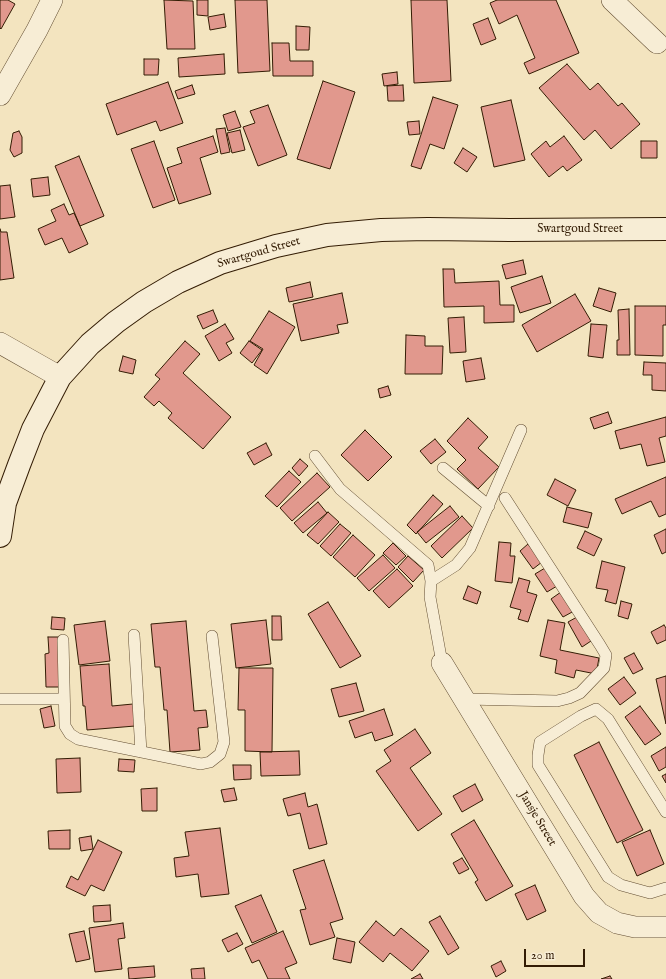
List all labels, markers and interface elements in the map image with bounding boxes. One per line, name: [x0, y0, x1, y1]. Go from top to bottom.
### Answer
street label: Swartgoud Street: [537, 223, 623, 237]
street label: Swartgoud Street: [216, 234, 302, 272]
street label: Jansje Street: [515, 789, 559, 849]
scale bar: [526, 941, 587, 967]
text: 20 m: [531, 948, 554, 963]

